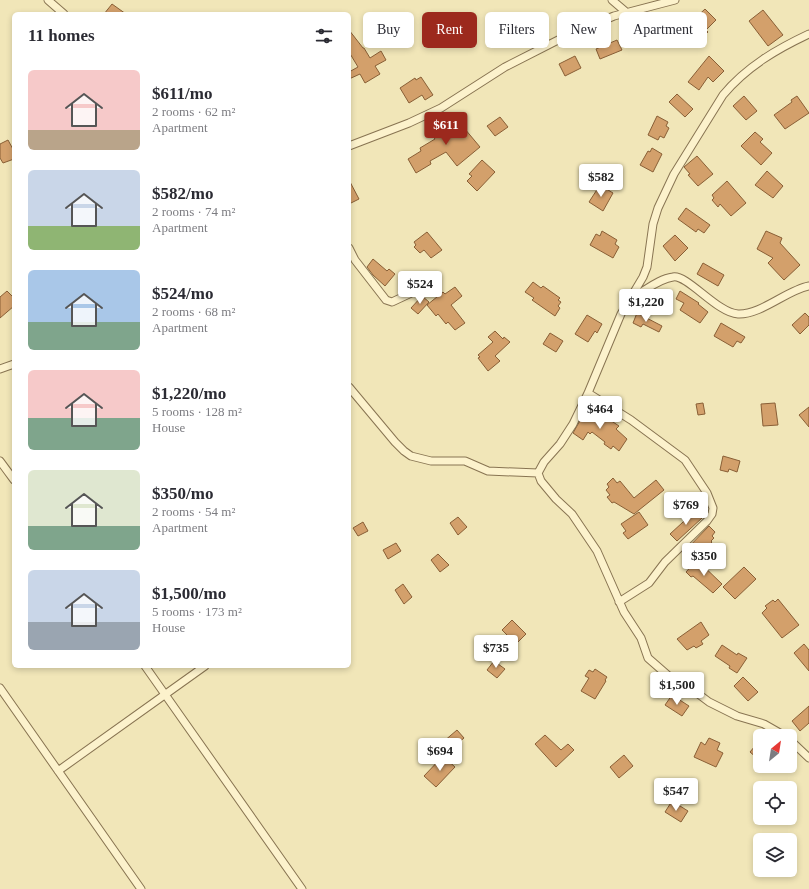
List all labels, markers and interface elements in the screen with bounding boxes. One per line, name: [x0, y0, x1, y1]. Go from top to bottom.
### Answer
chip: Buy: [363, 12, 414, 48]
chip: Rent: [422, 12, 477, 48]
chip: Filters: [485, 12, 549, 48]
chip: New: [557, 12, 611, 48]
chip: Apartment: [619, 12, 707, 48]
icon: filters: [313, 25, 335, 47]
text: 11 homes: [28, 26, 95, 45]
text: $611/mo: [152, 84, 212, 103]
icon: home: [60, 86, 108, 134]
text: 2 rooms · 62 m²: [152, 104, 235, 119]
pin: $611: [422, 112, 470, 146]
text: $611: [433, 117, 459, 132]
text: Apartment: [152, 120, 208, 135]
pin: $582: [577, 164, 625, 198]
text: $582: [588, 169, 614, 184]
text: $582/mo: [152, 184, 213, 203]
icon: home: [60, 186, 108, 234]
text: 2 rooms · 74 m²: [152, 204, 235, 219]
text: Apartment: [152, 220, 208, 235]
pin: $524: [396, 271, 444, 305]
text: $524: [407, 276, 433, 291]
text: $524/mo: [152, 284, 213, 303]
icon: home: [60, 286, 108, 334]
pin: $1,220: [613, 289, 679, 323]
text: $1,220: [628, 294, 664, 309]
text: 2 rooms · 68 m²: [152, 304, 235, 319]
text: Apartment: [152, 320, 208, 335]
text: $1,220/mo: [152, 384, 226, 403]
icon: home: [60, 386, 108, 434]
pin: $464: [576, 396, 624, 430]
text: $464: [587, 401, 613, 416]
text: 5 rooms · 128 m²: [152, 404, 242, 419]
text: House: [152, 420, 185, 435]
text: $350/mo: [152, 484, 213, 503]
icon: home: [60, 486, 108, 534]
pin: $769: [662, 492, 710, 526]
text: $769: [673, 497, 699, 512]
text: 2 rooms · 54 m²: [152, 504, 235, 519]
text: Apartment: [152, 520, 208, 535]
pin: $350: [680, 543, 728, 577]
text: $350: [691, 548, 717, 563]
text: $1,500/mo: [152, 584, 226, 603]
icon: home: [60, 586, 108, 634]
text: 5 rooms · 173 m²: [152, 604, 242, 619]
text: House: [152, 620, 185, 635]
pin: $735: [472, 635, 520, 669]
text: $735: [483, 640, 509, 655]
pin: $1,500: [644, 672, 710, 706]
text: $1,500: [659, 677, 695, 692]
north arrow: [753, 729, 797, 773]
map controls: [753, 729, 797, 877]
pin: $694: [416, 738, 464, 772]
text: $694: [427, 743, 453, 758]
pin: $547: [652, 778, 700, 812]
button: locate: [753, 781, 797, 825]
text: $547: [663, 783, 689, 798]
button: layers: [753, 833, 797, 877]

